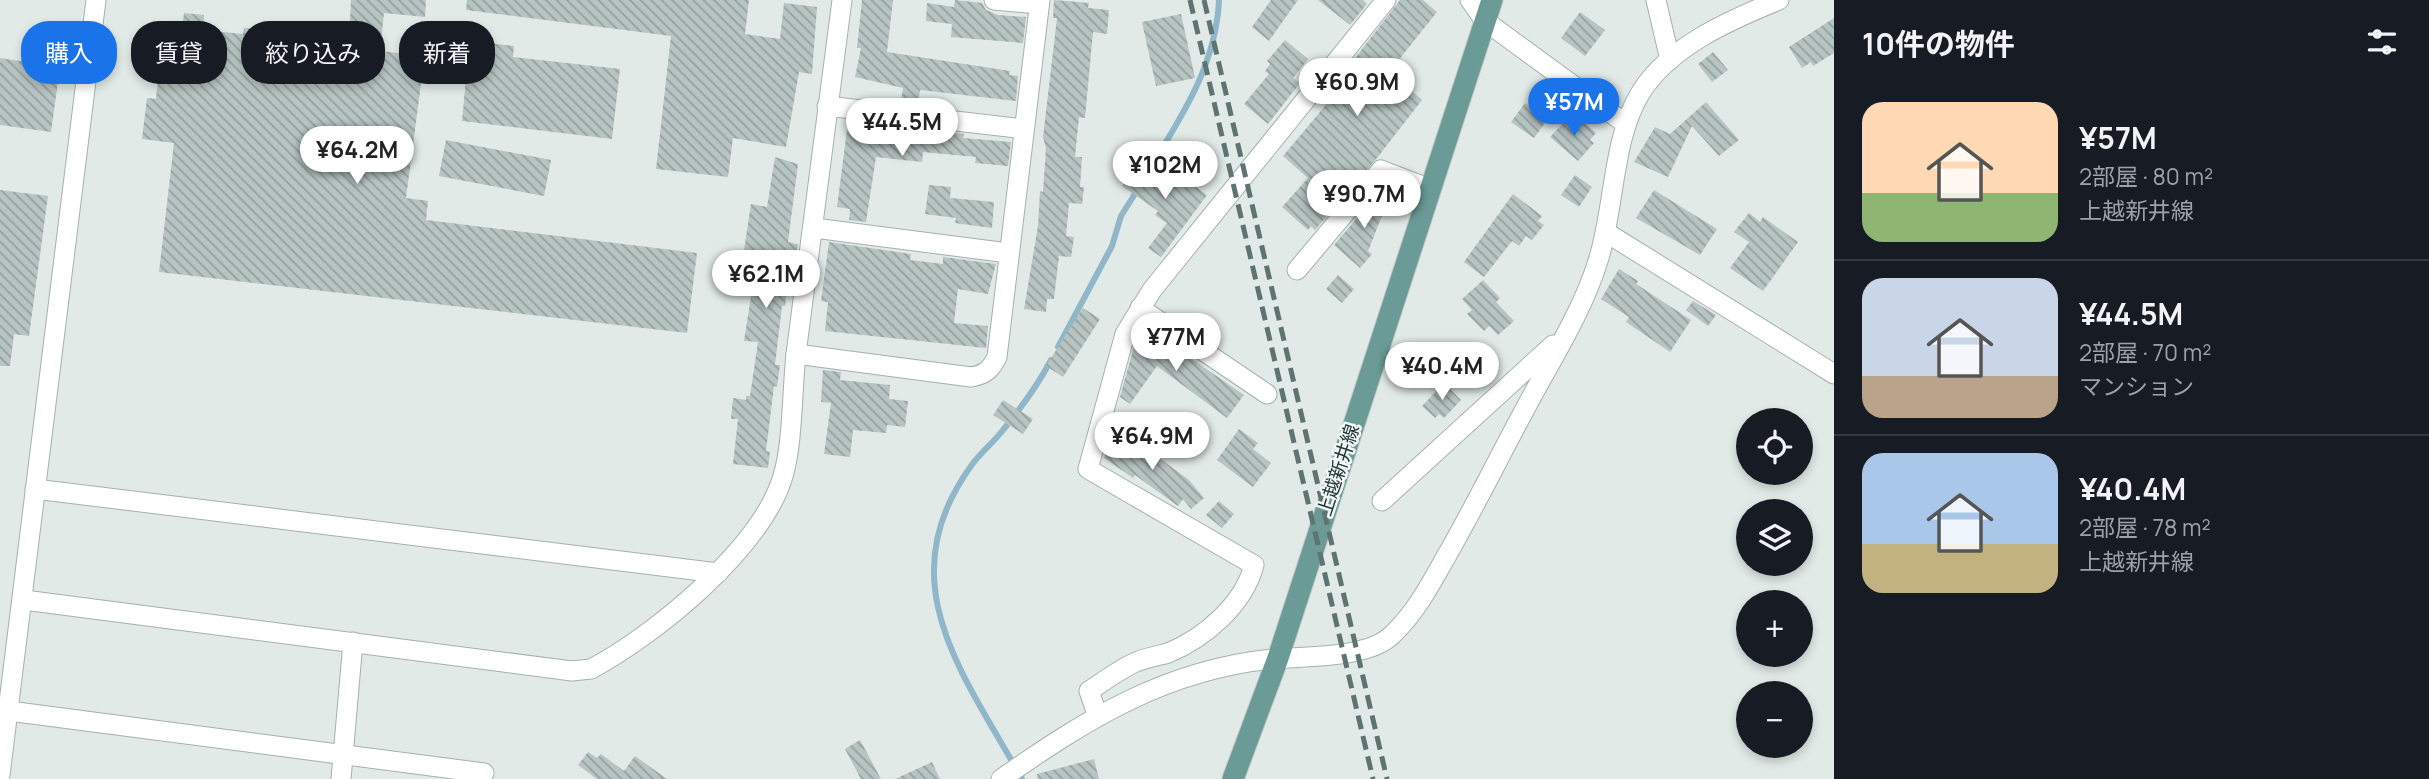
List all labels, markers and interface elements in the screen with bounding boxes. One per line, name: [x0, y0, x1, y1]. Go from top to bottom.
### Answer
chip: 購入: [21, 21, 117, 84]
chip: 賃貸: [131, 21, 227, 84]
chip: 絞り込み: [241, 21, 385, 84]
chip: 新着: [399, 21, 495, 84]
text: 10件の物件: [1862, 23, 2015, 64]
icon: filters: [2363, 23, 2401, 61]
pin: ¥60.9M: [1300, 58, 1414, 118]
text: ¥60.9M: [1315, 65, 1399, 97]
pin: ¥57M: [1533, 78, 1615, 138]
text: ¥57M: [1544, 85, 1604, 117]
pin: ¥44.5M: [845, 99, 959, 158]
text: ¥44.5M: [862, 105, 942, 137]
text: ¥57M: [2079, 117, 2157, 158]
pin: ¥64.2M: [300, 127, 414, 186]
icon: home: [1918, 130, 2002, 214]
text: ¥64.2M: [316, 133, 398, 165]
pin: ¥102M: [1116, 142, 1214, 201]
text: ¥102M: [1129, 148, 1201, 180]
text: 2部屋 · 80 m²: [2079, 160, 2213, 192]
pin: ¥90.7M: [1307, 170, 1421, 230]
text: ¥90.7M: [1323, 177, 1405, 209]
text: 上越新井線: [2079, 194, 2194, 226]
pin: ¥62.1M: [709, 250, 823, 310]
text: ¥62.1M: [728, 257, 804, 289]
text: ¥44.5M: [2079, 293, 2183, 334]
icon: home: [1918, 306, 2002, 390]
pin: ¥77M: [1135, 314, 1217, 373]
text: ¥77M: [1147, 320, 1205, 352]
text: 2部屋 · 70 m²: [2079, 336, 2211, 368]
pin: ¥40.4M: [1385, 342, 1499, 402]
text: ¥40.4M: [1401, 349, 1483, 381]
text: マンション: [2079, 370, 2194, 402]
map controls: [1736, 408, 1813, 758]
button: locate: [1736, 408, 1813, 485]
pin: ¥64.9M: [1095, 412, 1209, 472]
text: ¥64.9M: [1111, 419, 1193, 451]
street label: 上越新井線: [1311, 421, 1365, 519]
text: ¥40.4M: [2079, 468, 2186, 509]
icon: home: [1918, 481, 2002, 565]
button: layers: [1736, 499, 1813, 576]
text: 2部屋 · 78 m²: [2079, 511, 2211, 543]
text: 上越新井線: [2079, 545, 2194, 577]
button: +: [1736, 590, 1813, 667]
button: −: [1736, 681, 1813, 758]

